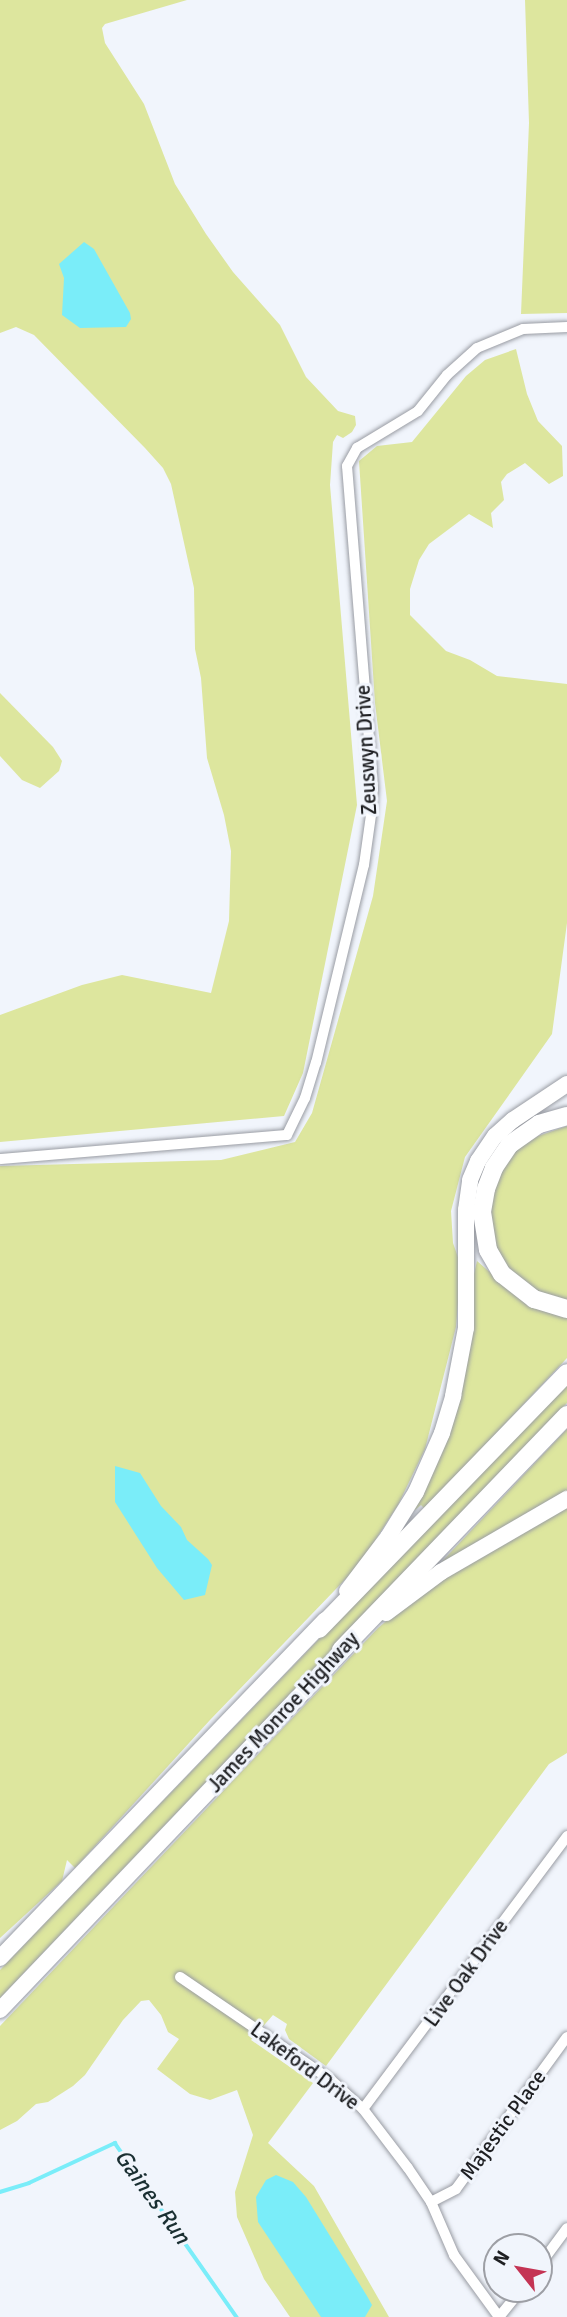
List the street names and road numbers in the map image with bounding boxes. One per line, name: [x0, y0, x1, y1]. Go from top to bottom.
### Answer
street label: Zeuswyn Drive: [350, 684, 382, 816]
street label: James Monroe Highway: [202, 1626, 364, 1798]
street label: Live Oak Drive: [419, 1914, 513, 2032]
street label: Lakeford Drive: [245, 2017, 365, 2115]
street label: Majestic Place: [455, 2065, 551, 2185]

